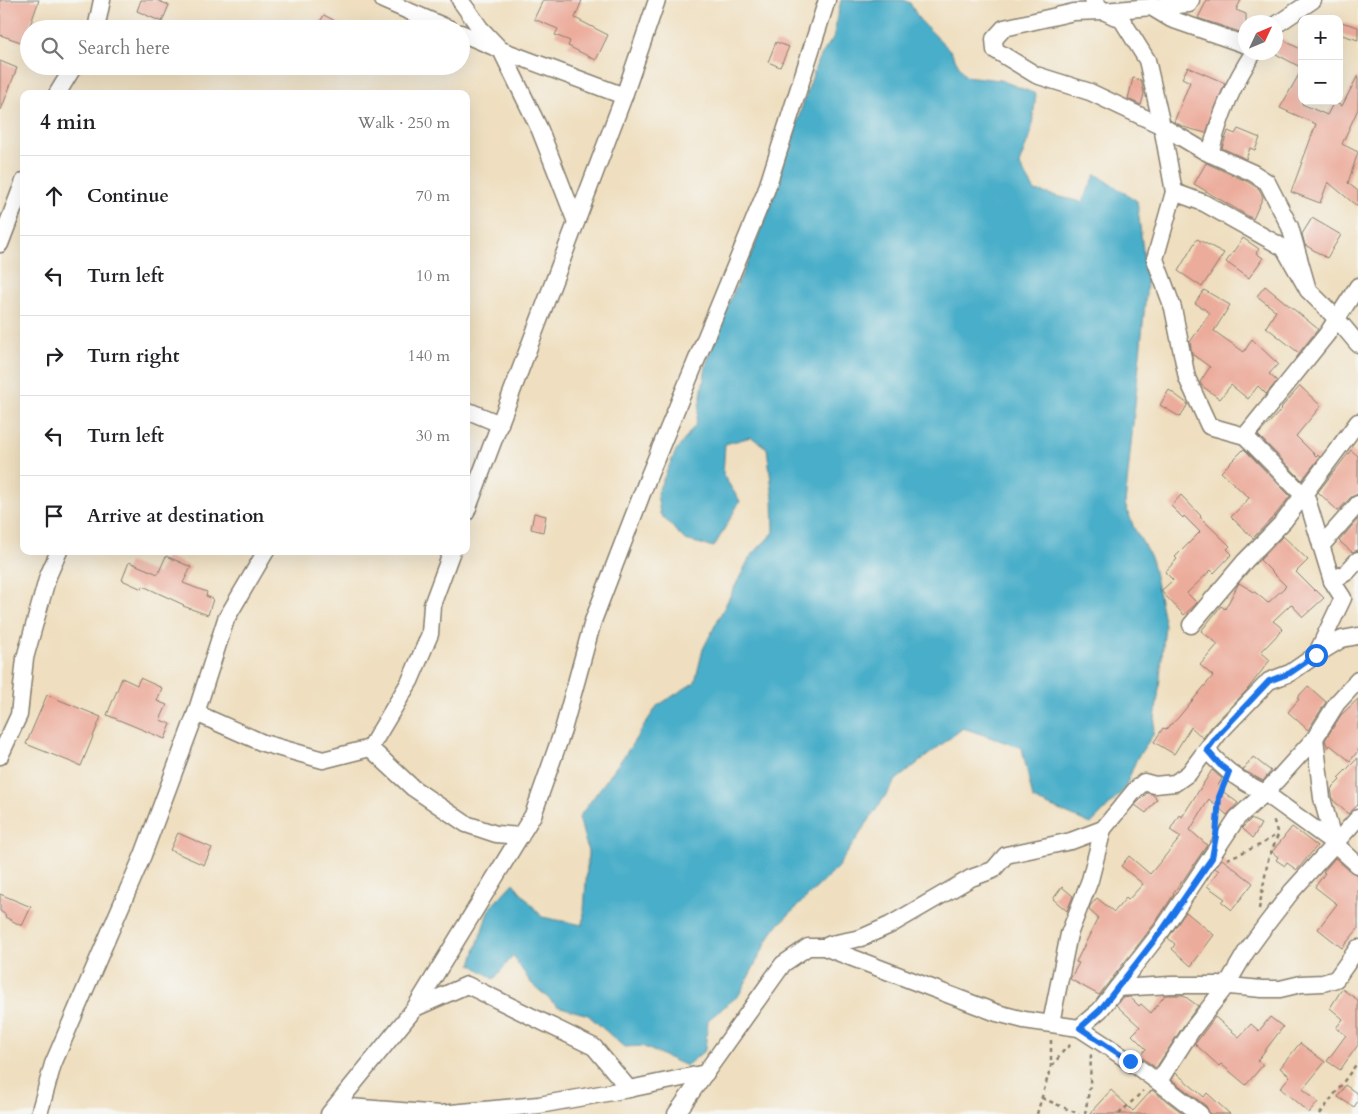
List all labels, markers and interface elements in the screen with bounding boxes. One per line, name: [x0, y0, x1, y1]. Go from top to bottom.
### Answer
north arrow: [1238, 15, 1283, 60]
map controls: [1298, 15, 1343, 105]
button: +: [1298, 15, 1343, 60]
search box: [20, 20, 470, 75]
icon: search: [38, 34, 66, 62]
text: Search here: [78, 35, 170, 61]
button: −: [1298, 60, 1343, 105]
text: 4 min: [40, 108, 96, 137]
text: Walk · 250 m: [358, 112, 450, 134]
icon: ahead: [40, 182, 68, 210]
text: Continue: [87, 183, 169, 209]
text: 70 m: [416, 185, 450, 207]
icon: left: [40, 262, 68, 290]
text: Turn left: [87, 263, 164, 289]
text: 10 m: [416, 265, 450, 287]
icon: right: [40, 342, 68, 370]
text: Turn right: [87, 343, 179, 369]
text: 140 m: [408, 345, 450, 367]
icon: left: [40, 422, 68, 450]
text: Turn left: [87, 423, 164, 449]
text: 30 m: [416, 425, 450, 447]
icon: arrive: [40, 502, 68, 530]
text: Arrive at destination: [87, 503, 264, 529]
route start: [1305, 644, 1328, 667]
route end: [1119, 1050, 1142, 1073]

